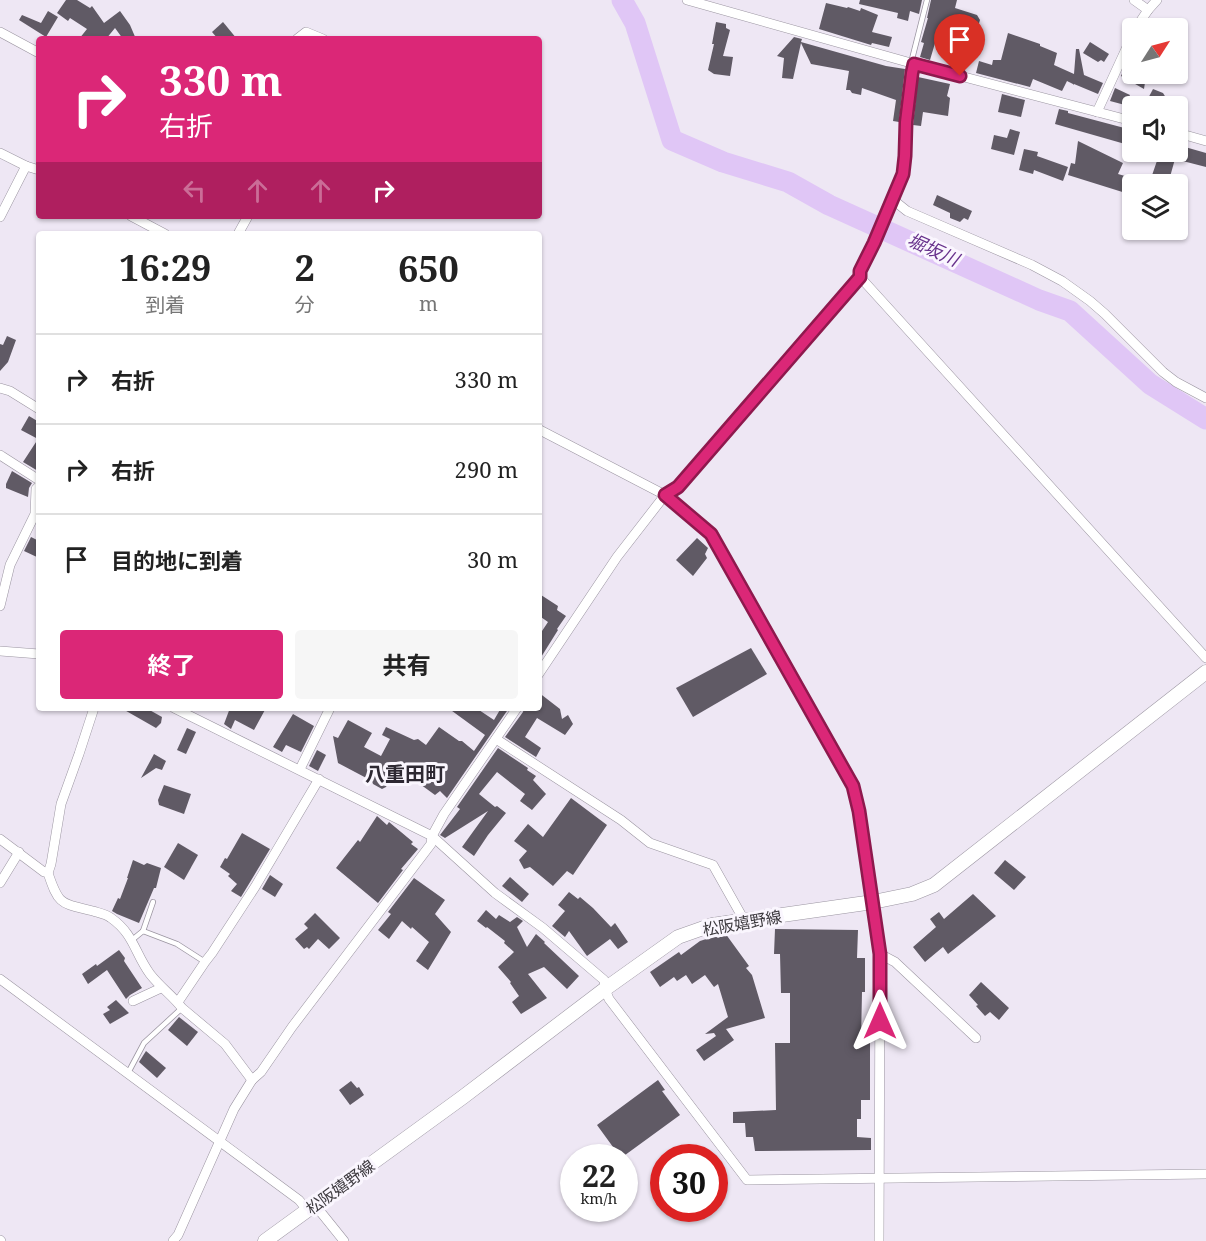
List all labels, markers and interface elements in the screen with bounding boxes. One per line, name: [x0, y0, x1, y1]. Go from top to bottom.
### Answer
pin: [934, 14, 985, 76]
north arrow: [1122, 18, 1188, 84]
map controls: [1122, 18, 1188, 240]
icon: arrive: [943, 23, 976, 56]
text: 330 m: [159, 51, 283, 108]
icon: right: [60, 60, 138, 138]
button: sound: [1122, 96, 1188, 162]
text: 右折: [159, 107, 213, 144]
icon: left: [178, 174, 211, 207]
icon: ahead: [241, 174, 274, 207]
icon: ahead: [304, 174, 337, 207]
icon: right: [367, 174, 400, 207]
button: layers: [1122, 174, 1188, 240]
water label: 堀坂川: [904, 227, 965, 272]
text: 16:29: [119, 243, 211, 292]
text: 2: [294, 243, 315, 292]
text: 650: [398, 244, 459, 293]
text: m: [419, 290, 438, 317]
text: 到着: [145, 291, 185, 318]
text: 分: [295, 291, 315, 318]
icon: right: [60, 363, 93, 396]
text: 330 m: [455, 364, 518, 394]
text: 右折: [111, 365, 155, 395]
icon: right: [60, 453, 93, 486]
text: 290 m: [455, 454, 518, 484]
text: 右折: [111, 455, 155, 485]
icon: arrive: [60, 543, 93, 576]
text: 30 m: [467, 544, 518, 574]
text: 目的地に到着: [111, 545, 243, 575]
button: 終了: [60, 630, 283, 699]
button: 共有: [295, 630, 518, 699]
district label: 八重田町: [365, 760, 445, 787]
street label: 松阪嬉野線: [701, 905, 783, 941]
position arrow: [848, 989, 912, 1053]
speed limit sign: 30: [650, 1144, 728, 1222]
street label: 松阪嬉野線: [301, 1155, 379, 1219]
text: 22: [582, 1155, 616, 1196]
text: km/h: [581, 1188, 617, 1208]

